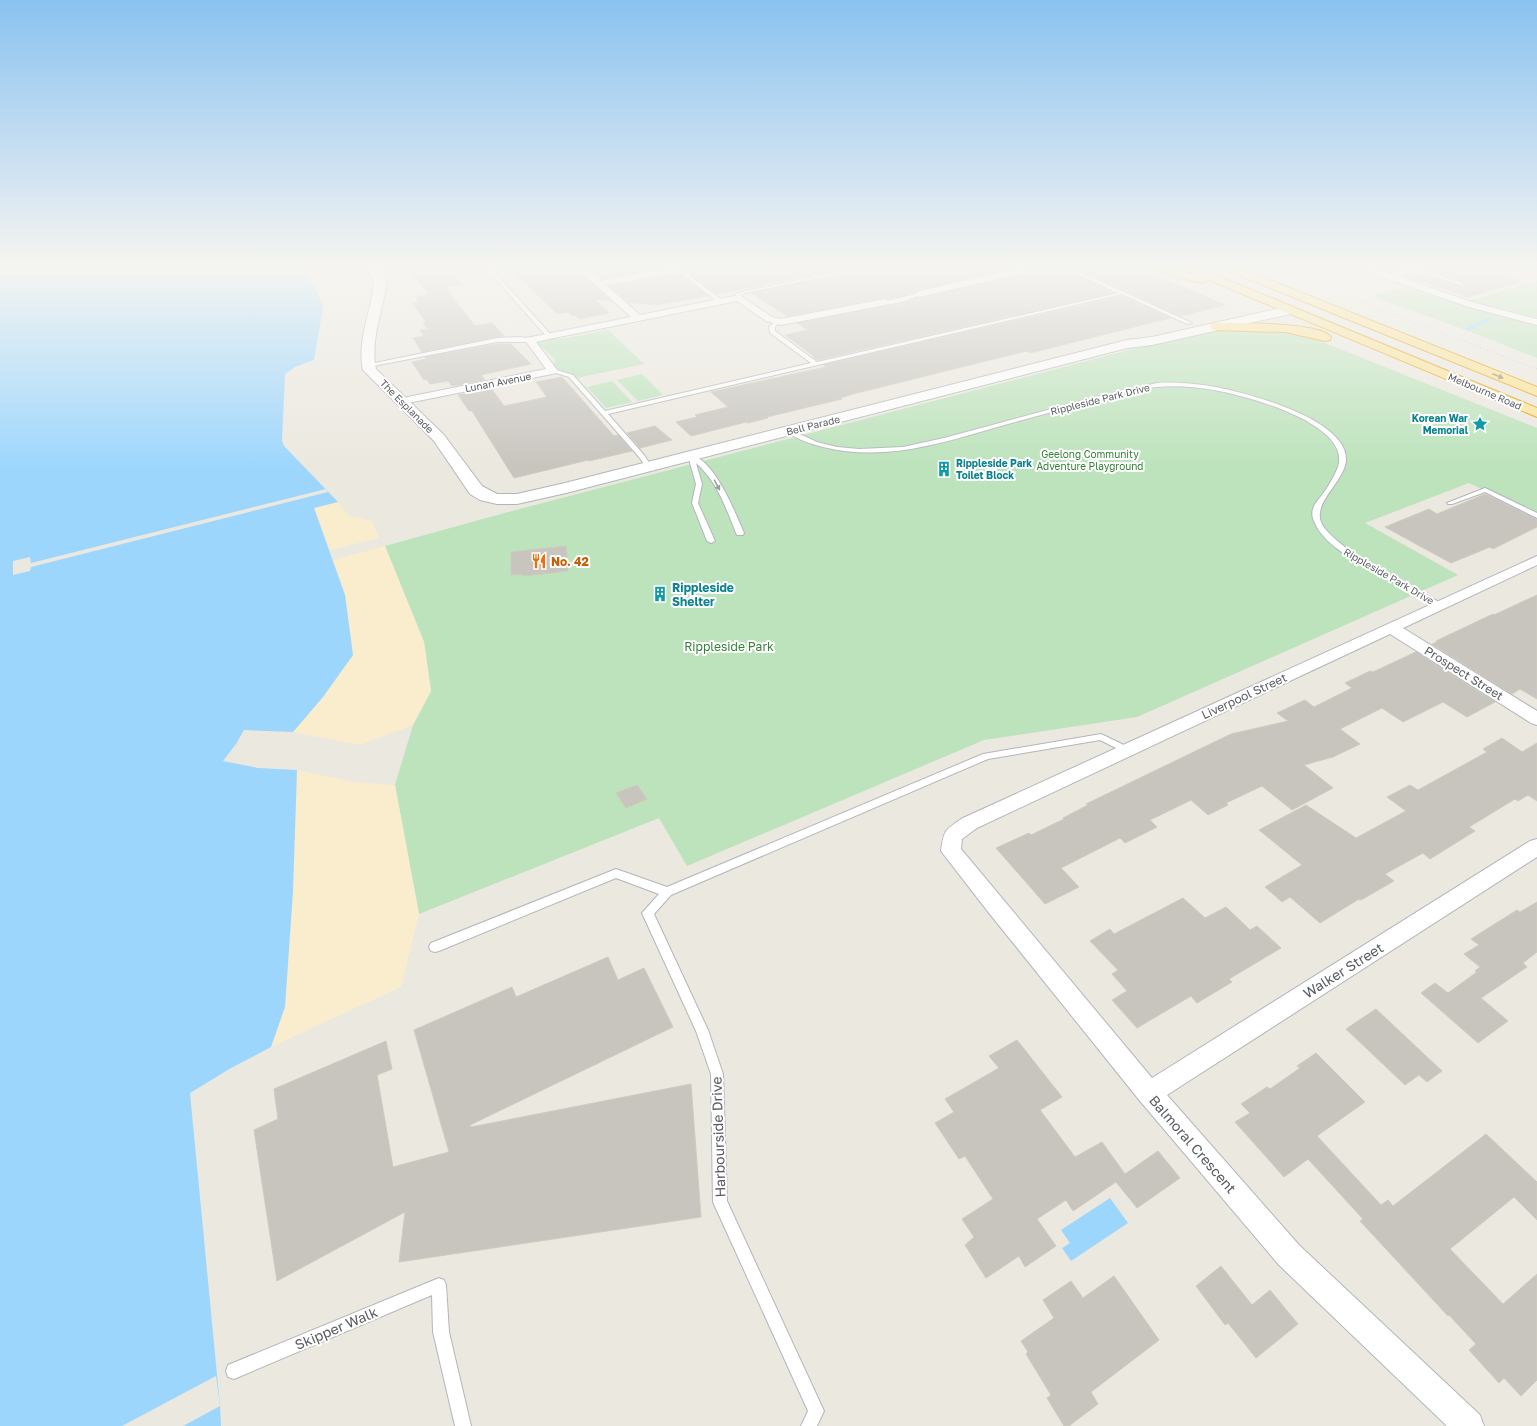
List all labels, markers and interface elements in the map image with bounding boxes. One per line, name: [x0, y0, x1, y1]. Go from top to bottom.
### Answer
street label: Lunan Avenue: [464, 370, 532, 394]
street label: Melbourne Road: [1446, 370, 1524, 412]
one-way arrow: [1492, 373, 1503, 379]
street label: The Esplanade: [378, 377, 436, 435]
street label: Rippleside Park Drive: [1049, 381, 1151, 417]
street label: Bell Parade: [785, 412, 841, 437]
place label: Korean War Memorial: [1412, 412, 1469, 436]
place icon: Korean War Memorial: [1471, 415, 1489, 433]
park label: Geelong Community Adventure Playground: [1036, 448, 1144, 472]
place label: Rippleside Park Toilet Block: [956, 457, 1032, 481]
building icon: Rippleside Park Toilet Block: [935, 460, 953, 478]
one-way arrow: [714, 479, 720, 490]
street label: Rippleside Park Drive: [1342, 545, 1436, 607]
restaurant icon: No. 42: [530, 552, 548, 570]
place label: No. 42: [551, 554, 589, 569]
place label: Rippleside Shelter: [672, 580, 734, 609]
building icon: Rippleside Shelter: [651, 585, 669, 603]
park label: Rippleside Park: [684, 639, 774, 654]
street label: Prospect Street: [1422, 643, 1506, 703]
street label: Liverpool Street: [1199, 670, 1289, 722]
street label: Walker Street: [1300, 939, 1386, 1001]
street label: Harbourside Drive: [707, 1076, 729, 1198]
street label: Balmoral Crescent: [1146, 1092, 1240, 1196]
street label: Skipper Walk: [292, 1303, 380, 1353]

